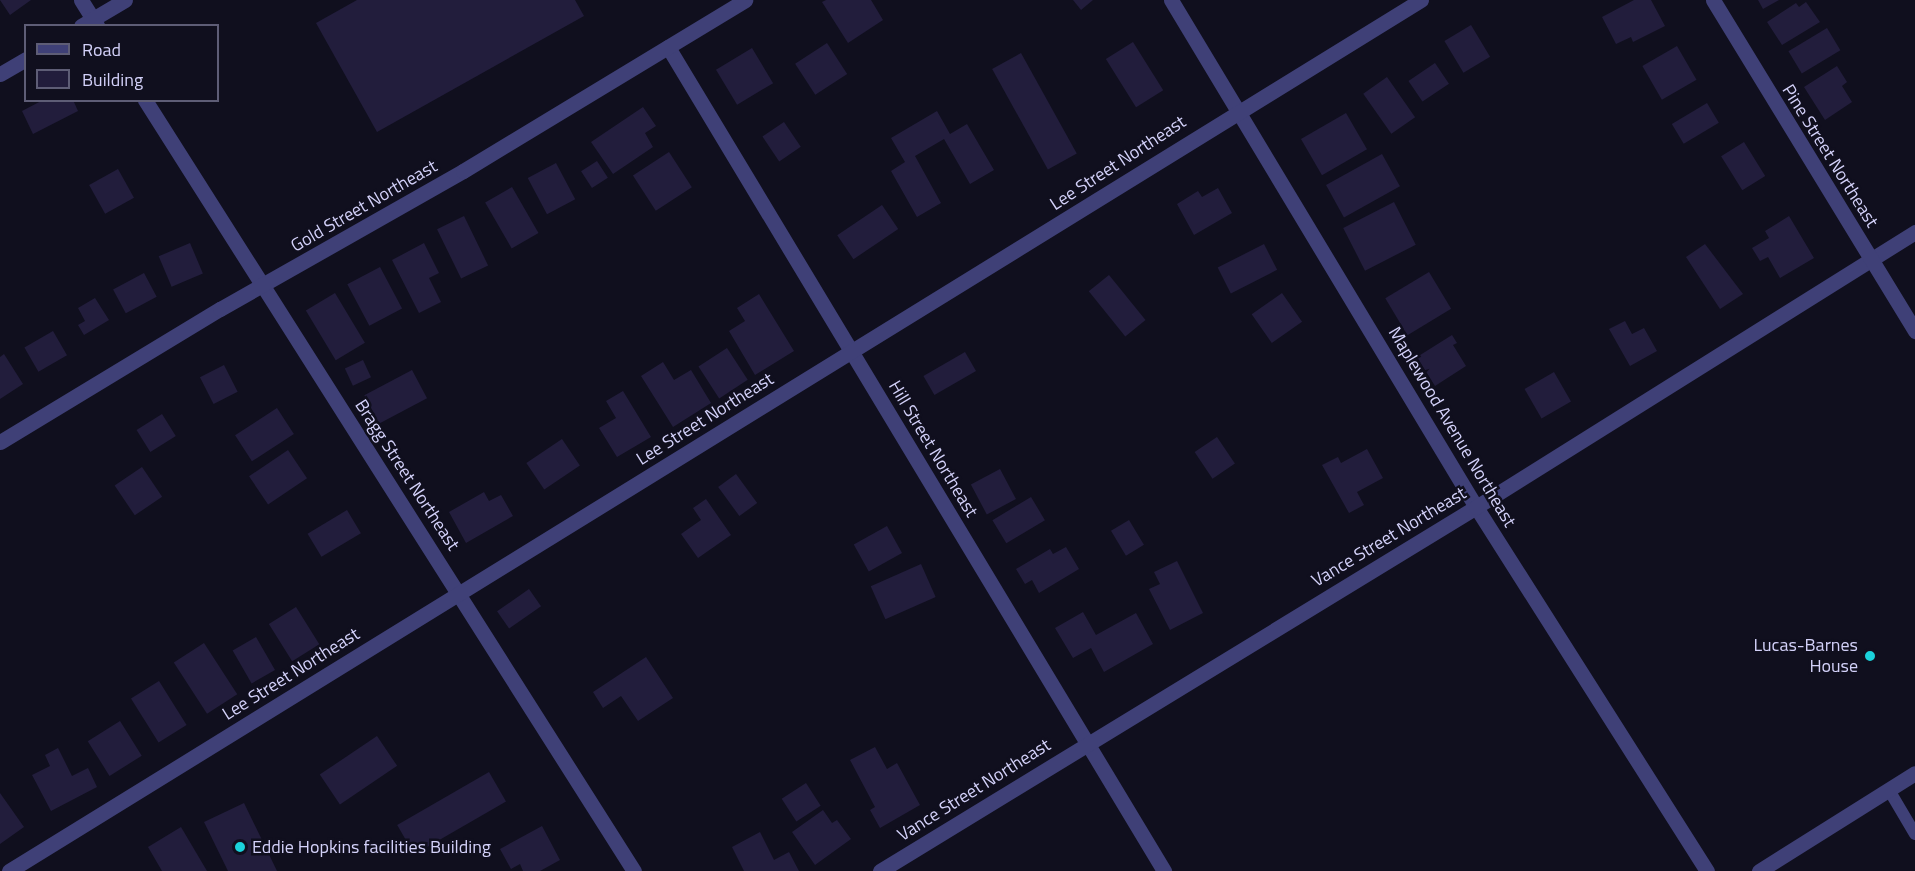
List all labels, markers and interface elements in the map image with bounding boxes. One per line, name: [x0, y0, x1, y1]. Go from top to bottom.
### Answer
legend: [24, 24, 219, 102]
text: Road: [82, 36, 121, 63]
text: Building: [82, 66, 143, 93]
street label: Pine Street Northeast: [1777, 81, 1883, 231]
street label: Lee Street Northeast: [1046, 111, 1190, 215]
street label: Gold Street Northeast: [287, 155, 441, 257]
street label: Maplewood Avenue Northeast: [1384, 323, 1520, 531]
street label: Lee Street Northeast: [632, 368, 778, 470]
street label: Hill Street Northeast: [884, 377, 982, 521]
street label: Bragg Street Northeast: [350, 395, 464, 555]
street label: Vance Street Northeast: [1308, 482, 1470, 592]
street label: Lee Street Northeast: [218, 623, 364, 725]
place label: Lucas-Barnes House: [1754, 635, 1858, 678]
marker: Lucas-Barnes House: [1863, 649, 1877, 663]
street label: Vance Street Northeast: [893, 734, 1055, 846]
place label: Eddie Hopkins facilities Building: [252, 836, 491, 858]
marker: Eddie Hopkins facilities Building: [233, 840, 247, 854]

